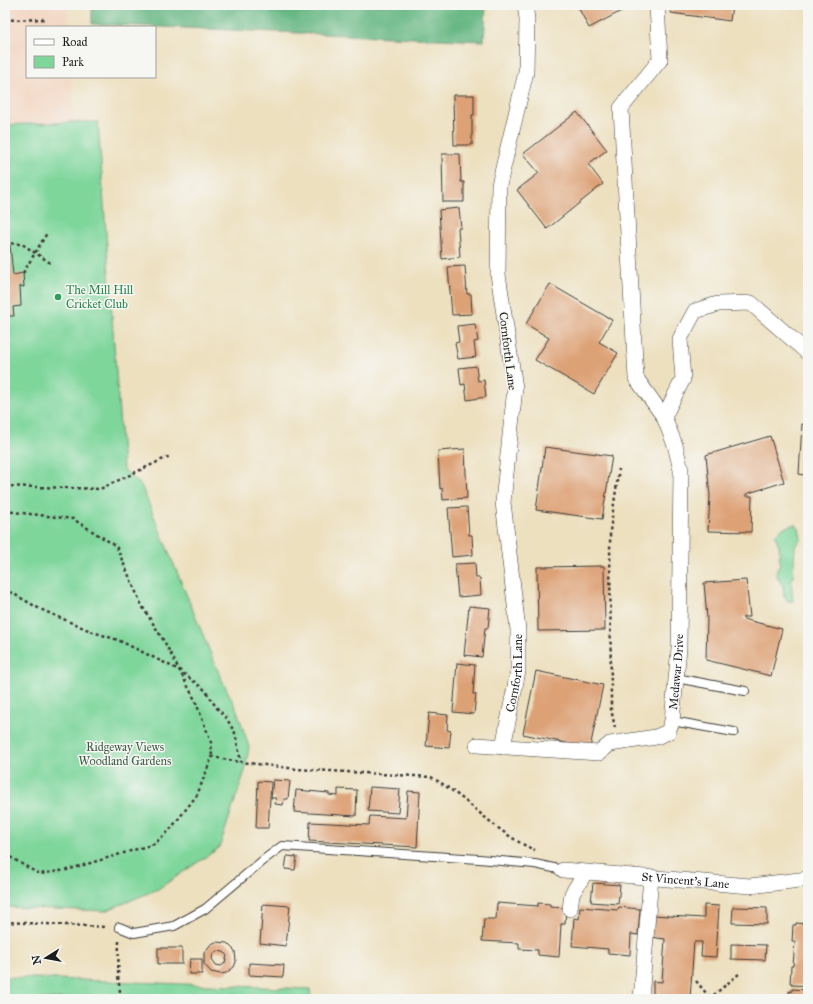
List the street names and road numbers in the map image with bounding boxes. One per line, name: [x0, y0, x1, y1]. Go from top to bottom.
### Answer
street label: Cornforth Lane: [496, 311, 520, 391]
street label: Cornforth Lane: [503, 634, 525, 713]
street label: Medawar Drive: [666, 634, 686, 710]
street label: St Vincent's Lane: [641, 870, 730, 891]

